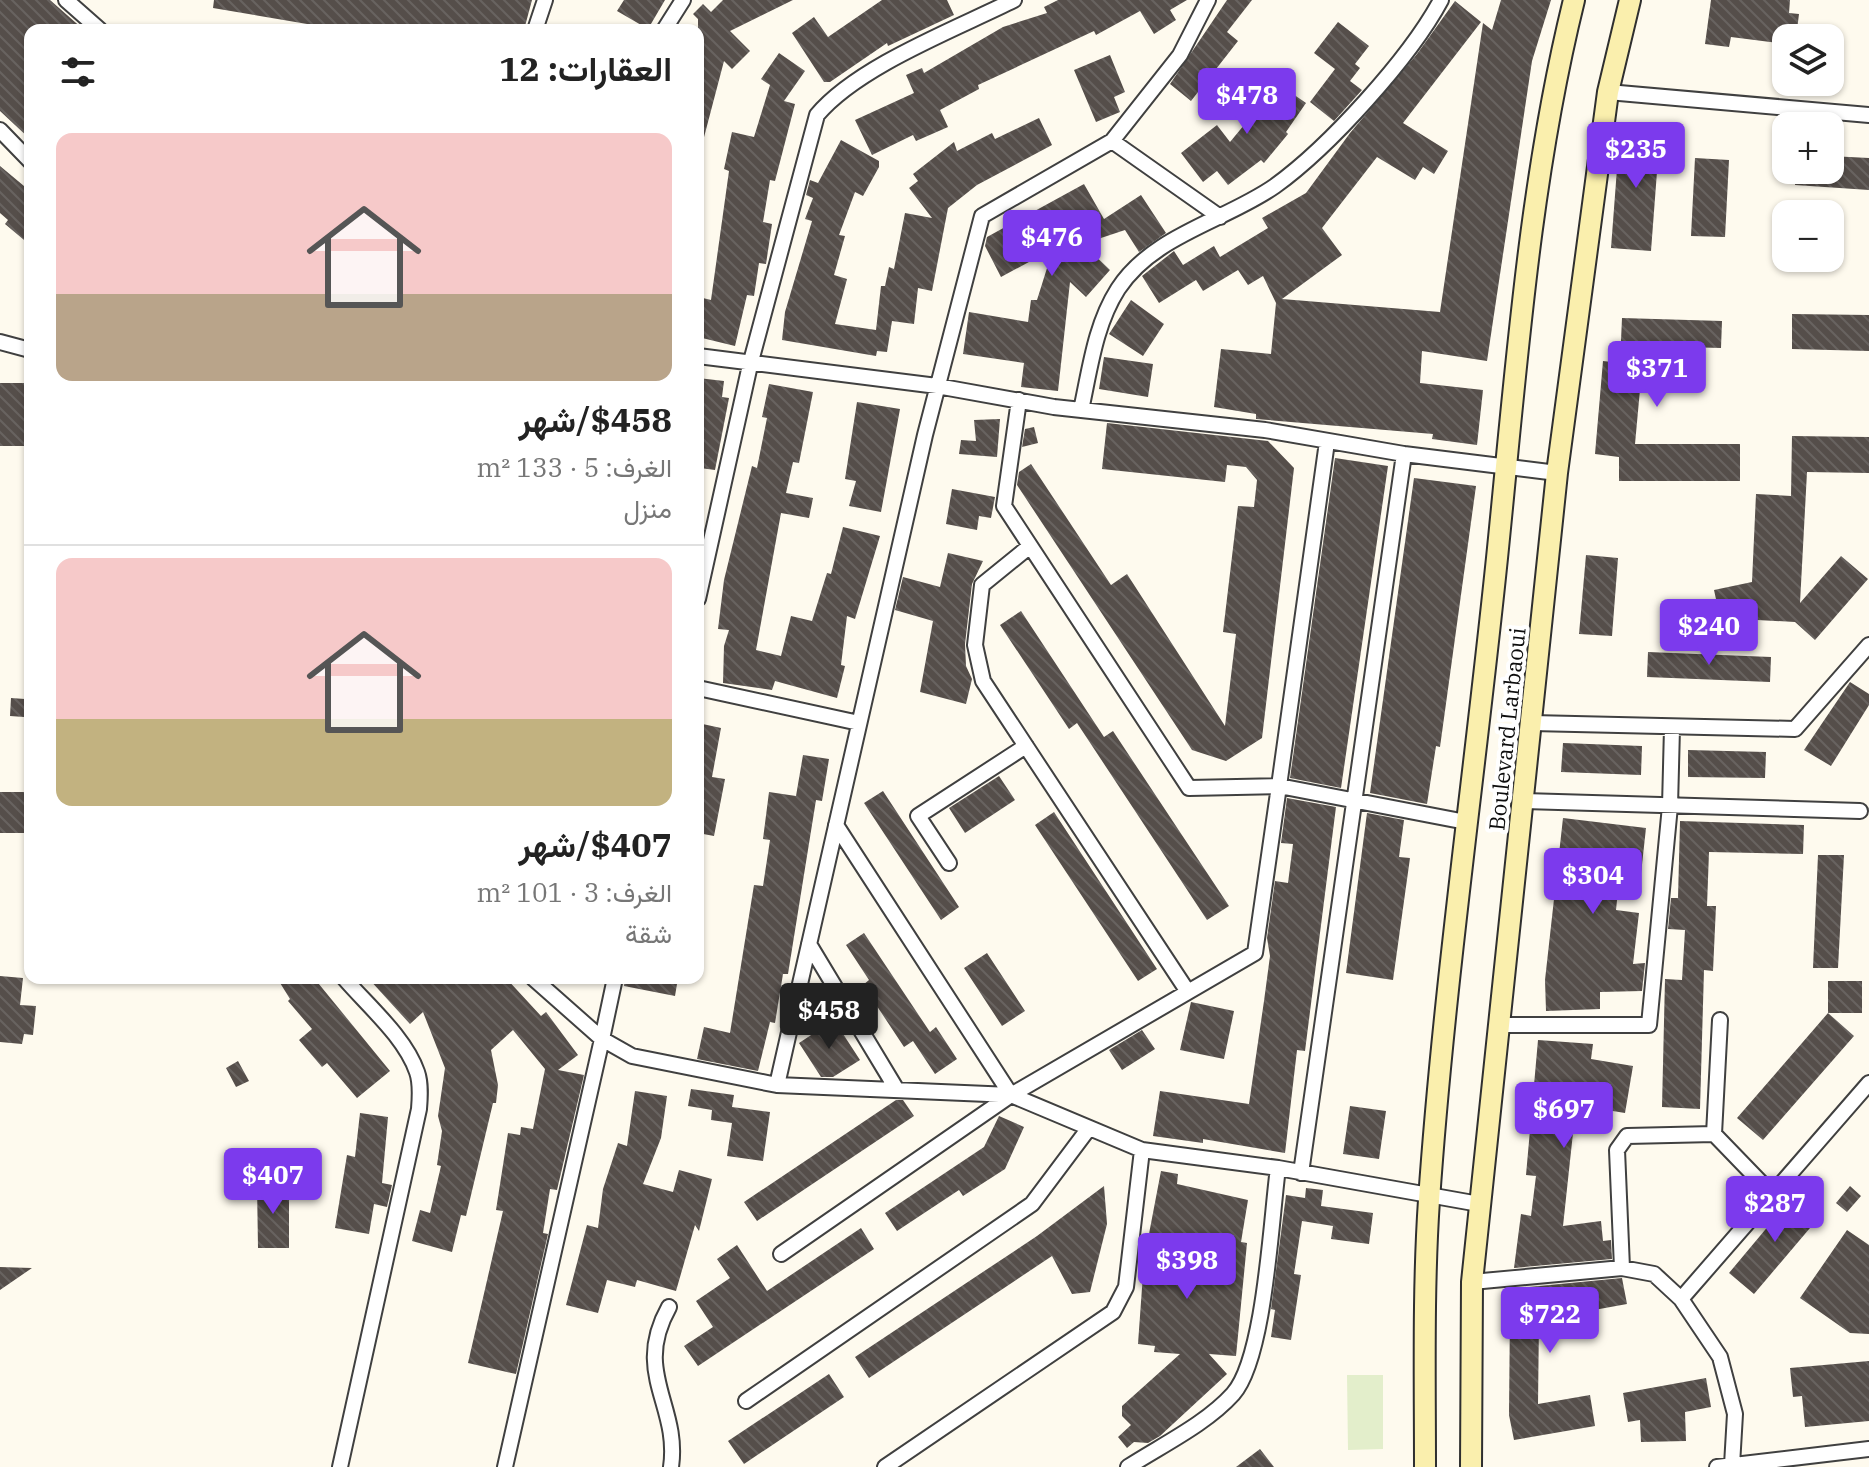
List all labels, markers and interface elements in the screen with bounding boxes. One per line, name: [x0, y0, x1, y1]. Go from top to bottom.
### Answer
map controls: [1772, 24, 1844, 272]
button: layers: [1772, 24, 1844, 96]
text: العقارات: 12: [499, 46, 672, 90]
icon: filters: [56, 50, 100, 94]
pin: $478: [1200, 68, 1294, 136]
text: $478: [1216, 77, 1278, 111]
button: +: [1772, 112, 1844, 184]
pin: $235: [1589, 122, 1683, 190]
text: $235: [1605, 131, 1667, 165]
icon: home: [292, 185, 436, 329]
button: −: [1772, 200, 1844, 272]
pin: $476: [1005, 210, 1099, 278]
text: $476: [1021, 219, 1083, 253]
pin: $371: [1610, 341, 1704, 409]
text: $371: [1626, 350, 1688, 384]
text: $458/شهر: [518, 397, 672, 441]
text: الغرف: 5 · 133 m²: [477, 450, 672, 484]
text: منزل: [623, 491, 672, 525]
pin: $240: [1662, 599, 1756, 667]
text: $240: [1678, 608, 1740, 642]
icon: home: [292, 610, 436, 754]
street label: Boulevard Larbaoui: [1481, 626, 1532, 832]
text: $407/شهر: [518, 822, 672, 866]
pin: $304: [1546, 848, 1640, 916]
text: $304: [1562, 857, 1624, 891]
text: الغرف: 3 · 101 m²: [477, 875, 672, 909]
text: شقة: [625, 916, 672, 950]
pin: $458: [782, 983, 876, 1051]
text: $458: [798, 992, 860, 1026]
pin: $697: [1517, 1082, 1611, 1150]
text: $697: [1533, 1091, 1595, 1125]
pin: $407: [226, 1148, 320, 1216]
text: $407: [242, 1157, 304, 1191]
pin: $287: [1728, 1176, 1822, 1244]
text: $287: [1744, 1185, 1806, 1219]
pin: $398: [1140, 1233, 1234, 1301]
text: $398: [1156, 1242, 1218, 1276]
pin: $722: [1503, 1287, 1597, 1355]
text: $722: [1519, 1296, 1581, 1330]

